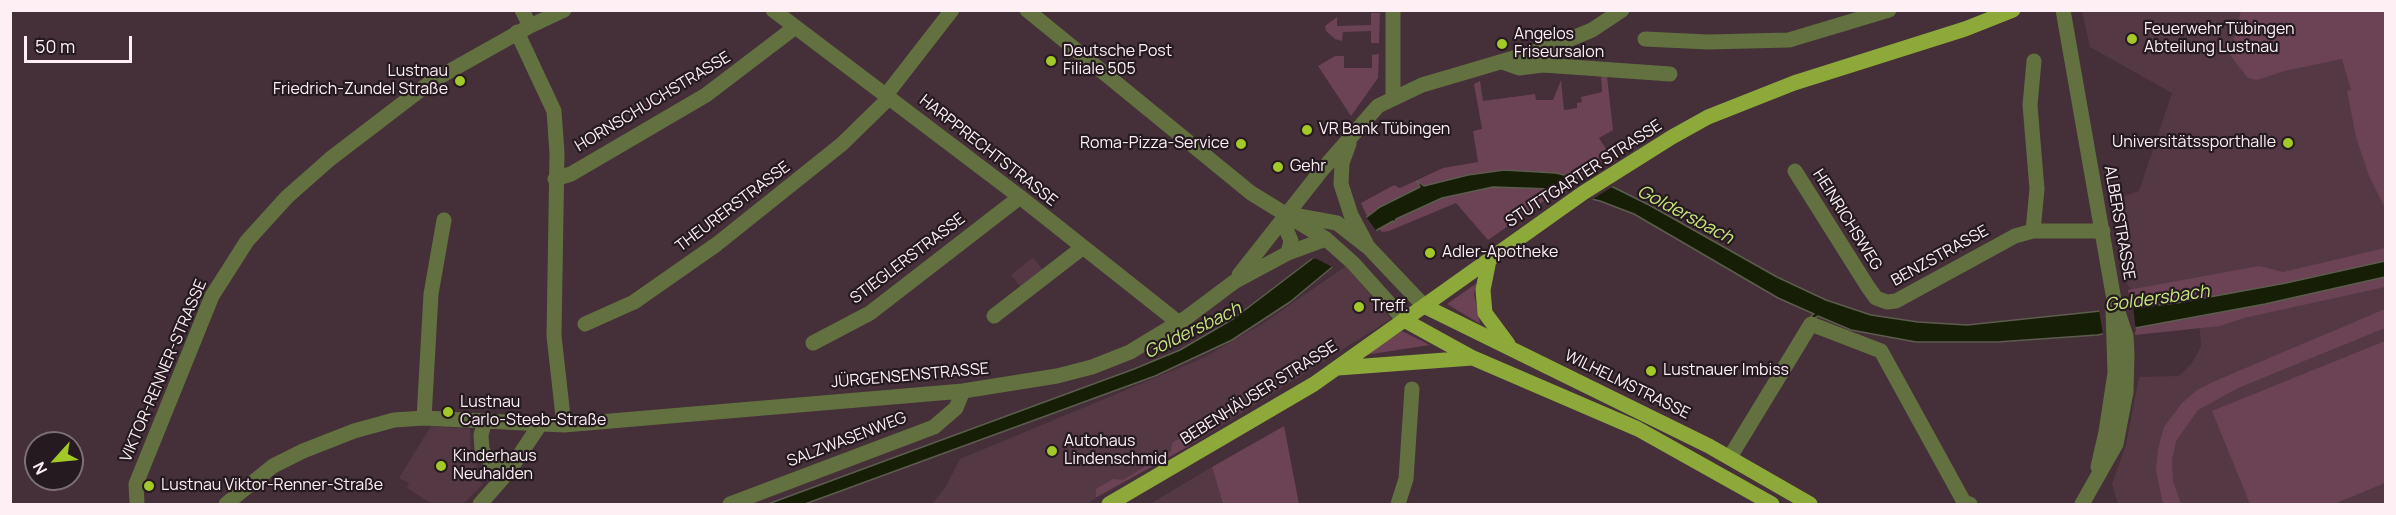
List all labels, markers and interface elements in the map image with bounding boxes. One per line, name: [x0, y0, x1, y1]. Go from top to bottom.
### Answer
place label: Feuerwehr Tübingen Abteilung Lustnau: [2144, 20, 2295, 58]
scale bar: [27, 24, 135, 62]
place label: Angelos Friseursalon: [1514, 25, 1604, 63]
marker: Feuerwehr Tübingen Abteilung Lustnau: [2125, 32, 2139, 46]
text: 50 m: [35, 34, 75, 58]
marker: Angelos Friseursalon: [1495, 37, 1509, 51]
place label: Deutsche Post Filiale 505: [1063, 42, 1172, 80]
street label: HORNSCHUCHSTRASSE: [572, 48, 734, 156]
marker: Deutsche Post Filiale 505: [1044, 54, 1058, 68]
place label: Lustnau Friedrich-Zundel Straße: [273, 62, 448, 100]
marker: Lustnau Friedrich-Zundel Straße: [453, 74, 467, 88]
street label: HARPPRECHTSTRASSE: [915, 91, 1061, 211]
street label: STUTTGARTER STRASSE: [1502, 116, 1666, 232]
place label: VR Bank Tübingen: [1319, 120, 1450, 140]
marker: VR Bank Tübingen: [1300, 123, 1314, 137]
place label: Universitätssporthalle: [2112, 133, 2276, 153]
place label: Roma-Pizza-Service: [1080, 134, 1229, 154]
marker: Universitätssporthalle: [2281, 136, 2295, 150]
marker: Roma-Pizza-Service: [1234, 137, 1248, 151]
place label: Gehr: [1290, 157, 1326, 177]
street label: THEURERSTRASSE: [672, 158, 794, 256]
marker: Gehr: [1271, 160, 1285, 174]
street label: ALBERSTRASSE: [2099, 164, 2139, 282]
street label: HEINRICHSWEG: [1808, 166, 1886, 274]
water label: Goldersbach: [1633, 181, 1737, 249]
street label: STIEGLERSTRASSE: [847, 210, 969, 308]
street label: BENZSTRASSE: [1888, 221, 1992, 291]
place label: Adler-Apotheke: [1442, 243, 1558, 263]
marker: Adler-Apotheke: [1423, 246, 1437, 260]
street label: VIKTOR-RENNER-STRASSE: [117, 277, 211, 465]
water label: Goldersbach: [2103, 281, 2211, 317]
place label: Treff.: [1371, 297, 1409, 317]
water label: Goldersbach: [1141, 298, 1245, 364]
marker: Treff.: [1352, 300, 1366, 314]
street label: BEBENHÄUSER STRASSE: [1177, 337, 1341, 449]
street label: WILHELMSTRASSE: [1561, 346, 1693, 424]
street label: JÜRGENSENSTRASSE: [830, 360, 990, 392]
place label: Lustnauer Imbiss: [1663, 361, 1789, 381]
marker: Lustnauer Imbiss: [1644, 364, 1658, 378]
place label: Lustnau Carlo-Steeb-Straße: [460, 393, 606, 431]
marker: Lustnau Carlo-Steeb-Straße: [441, 405, 455, 419]
street label: SALZWASENWEG: [785, 408, 909, 472]
north arrow: [24, 431, 84, 491]
place label: Autohaus Lindenschmid: [1064, 432, 1167, 470]
marker: Autohaus Lindenschmid: [1045, 444, 1059, 458]
place label: Kinderhaus Neuhalden: [453, 447, 537, 485]
text: N: [27, 458, 52, 478]
marker: Kinderhaus Neuhalden: [434, 459, 448, 473]
place label: Lustnau Viktor-Renner-Straße: [161, 476, 383, 496]
marker: Lustnau Viktor-Renner-Straße: [142, 479, 156, 493]

